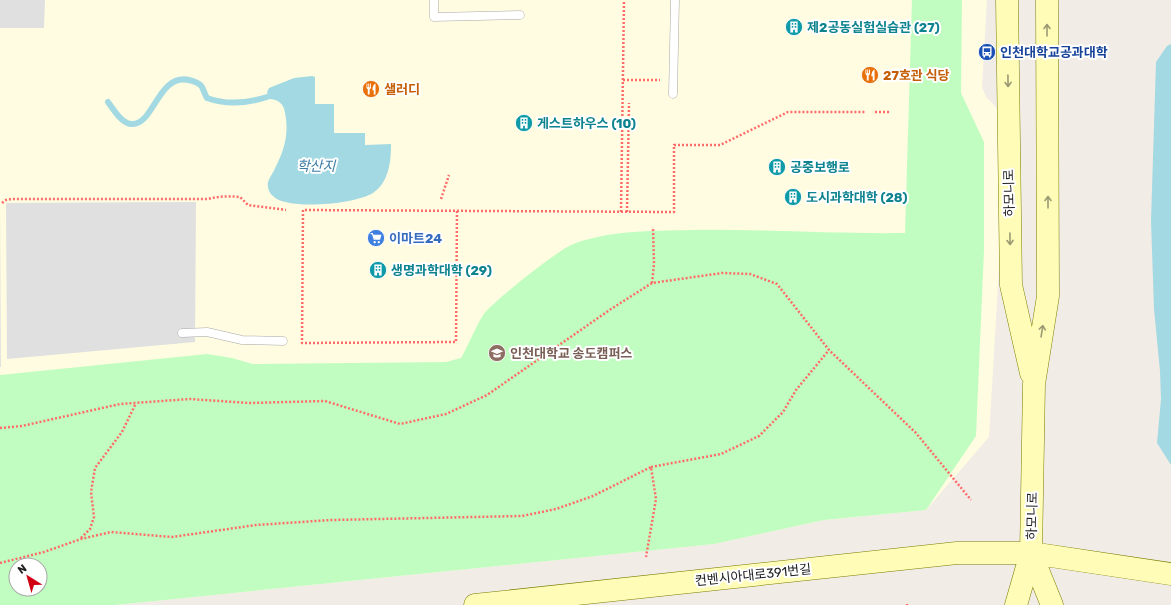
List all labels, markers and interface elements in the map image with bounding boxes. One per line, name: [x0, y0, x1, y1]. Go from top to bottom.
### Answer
building icon: 제2공동실험실습관 (27): [784, 17, 804, 37]
place label: 제2공동실험실습관 (27): [807, 20, 940, 35]
one-way arrow: [1043, 24, 1051, 37]
bus stop icon: 인천대학교공과대학: [977, 42, 997, 62]
place label: 인천대학교공과대학: [1000, 45, 1108, 60]
restaurant icon: 27호관 식당: [860, 65, 880, 85]
place label: 27호관 식당: [883, 68, 950, 83]
one-way arrow: [1004, 74, 1012, 87]
restaurant icon: 샐러디: [361, 79, 381, 99]
place label: 샐러디: [384, 82, 420, 97]
building icon: 게스트하우스 (10): [514, 113, 534, 133]
place label: 게스트하우스 (10): [537, 116, 636, 131]
building icon: 공중보행로: [767, 157, 787, 177]
water label: 학산지: [297, 158, 336, 175]
place label: 공중보행로: [790, 160, 850, 175]
street label: 하모니로: [1001, 169, 1017, 217]
building icon: 도시과학대학 (28): [783, 187, 803, 207]
place label: 도시과학대학 (28): [806, 190, 907, 205]
one-way arrow: [1044, 196, 1052, 209]
supermarket icon: 이마트24: [366, 228, 386, 248]
place label: 이마트24: [389, 231, 442, 246]
one-way arrow: [1006, 232, 1014, 245]
building icon: 생명과학대학 (29): [368, 260, 388, 280]
place label: 생명과학대학 (29): [391, 263, 492, 278]
one-way arrow: [1039, 325, 1047, 338]
school or university icon: 인천대학교 송도캠퍼스: [487, 343, 507, 363]
place label: 인천대학교 송도캠퍼스: [510, 346, 632, 361]
street label: 하모니로: [1024, 492, 1040, 540]
north arrow: [8, 557, 48, 597]
street label: 컨벤시아대로391번길: [694, 561, 812, 589]
text: N: [15, 562, 29, 577]

